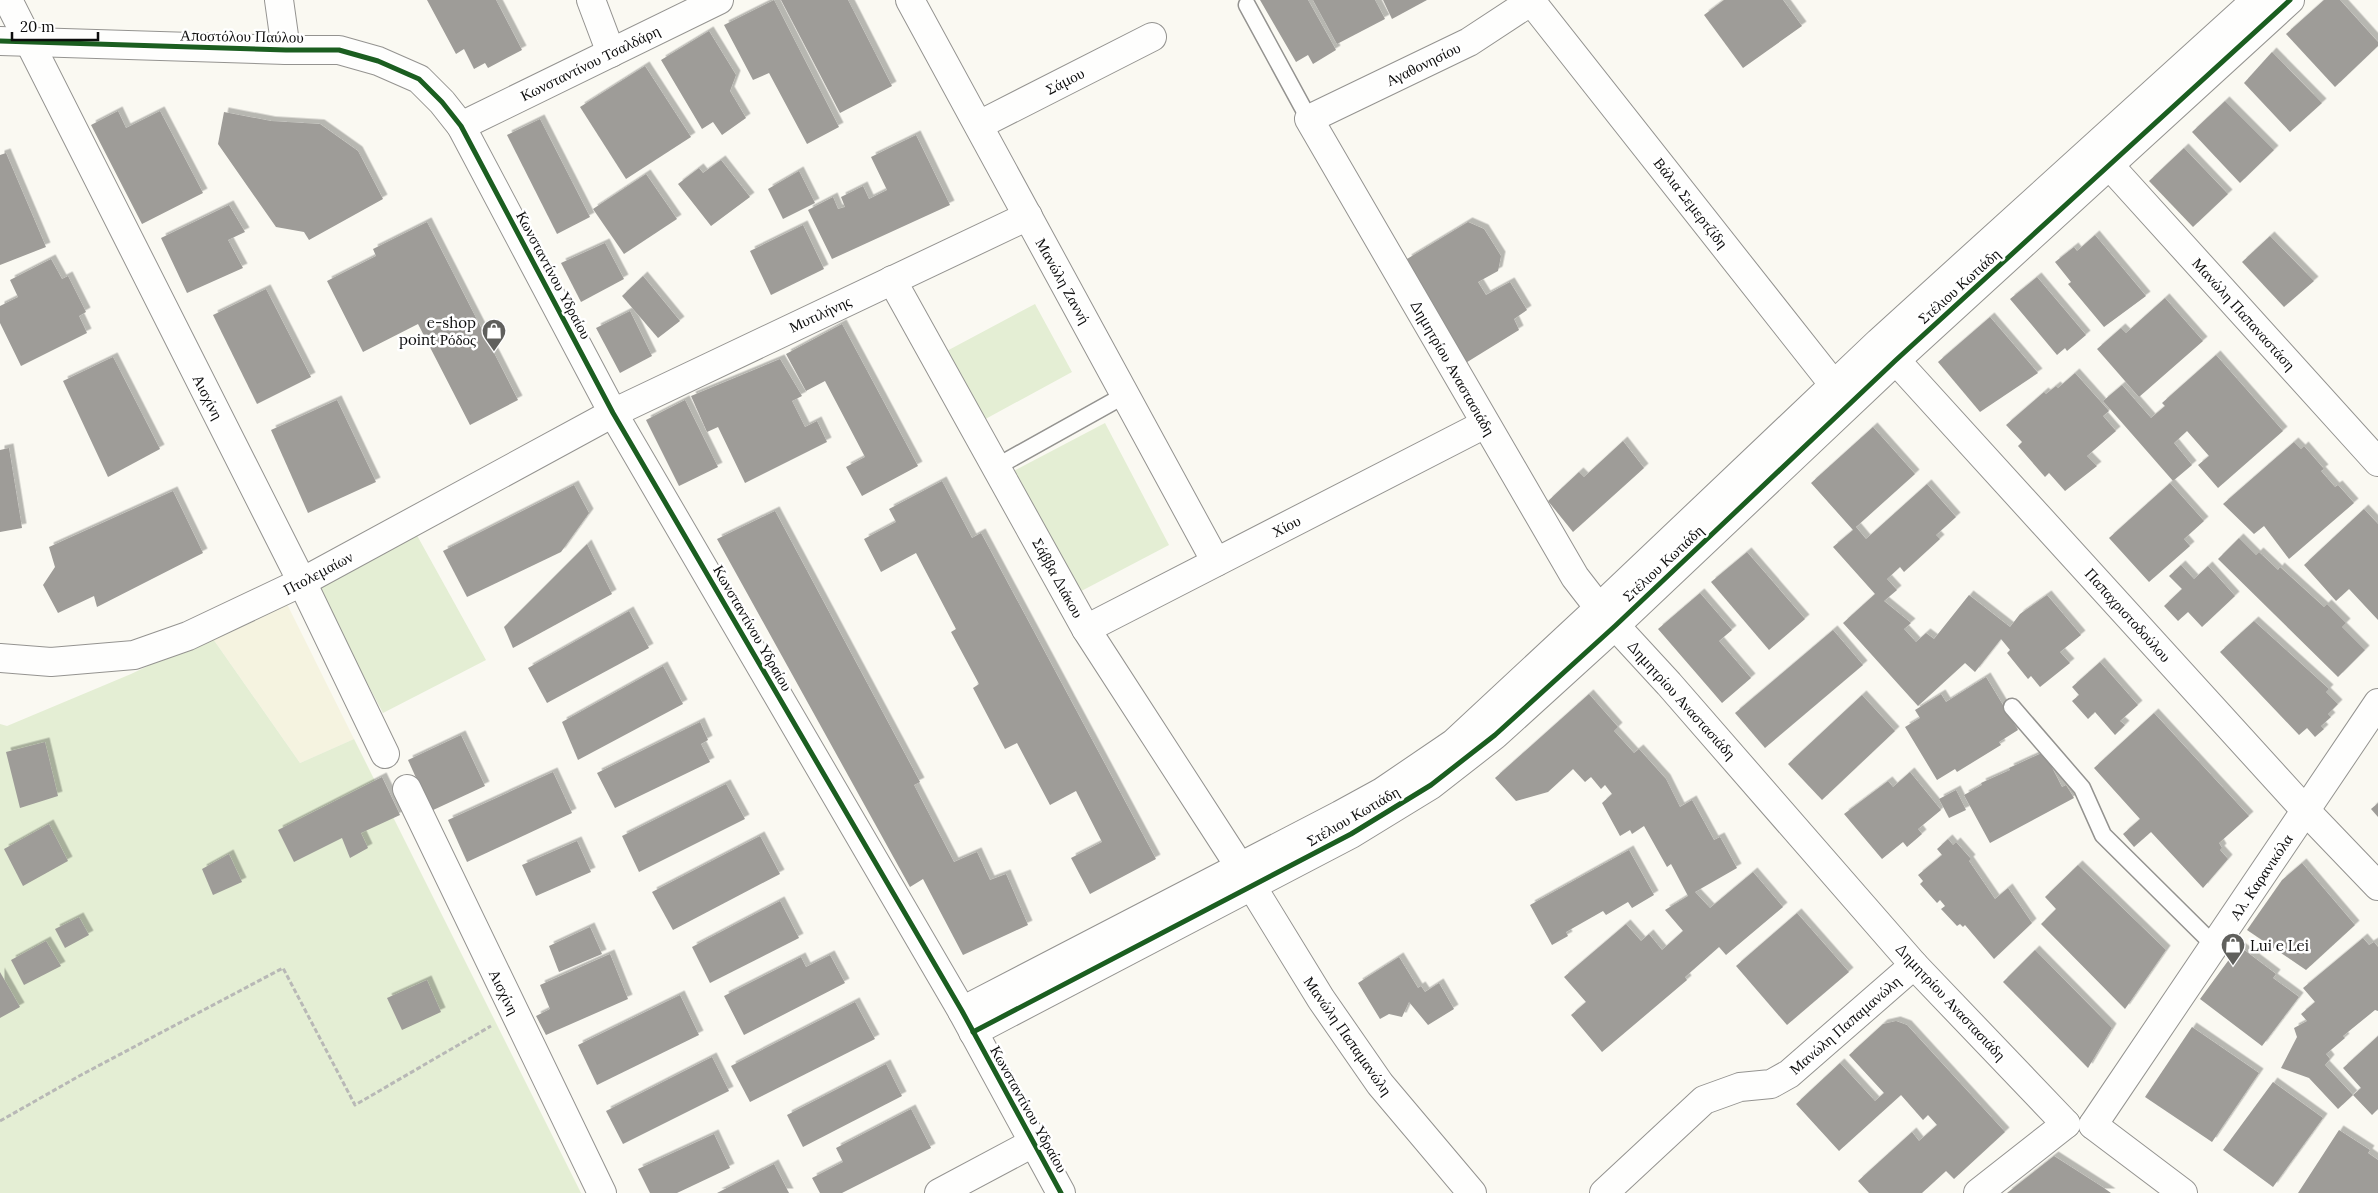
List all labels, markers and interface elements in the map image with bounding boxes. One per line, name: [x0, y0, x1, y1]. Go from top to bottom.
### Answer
scale bar: [12, 10, 99, 42]
text: 20 m: [20, 17, 55, 36]
street label: Κωνσταντίνου Τσαλδάρη: [517, 21, 663, 105]
street label: Αποστόλου Παύλου: [180, 25, 304, 47]
street label: Αγαθονησίου: [1383, 38, 1463, 90]
street label: Σάμου: [1043, 63, 1087, 99]
street label: Βάλια Σεμερτζίδη: [1650, 154, 1732, 252]
street label: Κωνσταντίνου Υδραίου: [512, 208, 596, 342]
street label: Μανώλη Ζαννή: [1032, 235, 1094, 327]
street label: Στέλιου Κωτιάδη: [1914, 244, 2004, 328]
street label: Μανώλη Παπαναστάση: [2188, 254, 2300, 374]
street label: Μυτιλήνης: [786, 291, 854, 337]
street label: Δημητρίου Αναστασιάδη: [1407, 297, 1500, 439]
place label: e-shop point Ρόδος: [399, 313, 476, 349]
shop icon: e-shop point Ρόδος: [481, 318, 507, 352]
street label: Αισχίνη: [189, 371, 227, 423]
street label: Χίου: [1268, 511, 1304, 541]
street label: Στέλιου Κωτιάδη: [1619, 521, 1708, 605]
street label: Σάββα Διάκου: [1028, 535, 1088, 621]
street label: Πτολεμαίων: [280, 547, 356, 599]
street label: Κωνσταντίνου Υδραίου: [709, 562, 797, 694]
street label: Παπαχριστοδούλου: [2081, 564, 2175, 666]
street label: Δημητρίου Αναστασιάδη: [1624, 637, 1740, 763]
street label: Στέλιου Κωτιάδη: [1303, 782, 1403, 850]
street label: Αλ. Καρανικόλα: [2225, 830, 2297, 924]
shop icon: Lui e Lei: [2220, 932, 2246, 966]
place label: Lui e Lei: [2250, 936, 2309, 955]
street label: Δημητρίου Αναστασιάδη: [1892, 940, 2010, 1065]
street label: Αισχίνη: [485, 966, 523, 1018]
street label: Μανώλη Παπαμανώλη: [1785, 971, 1905, 1079]
street label: Μανώλη Παπαμανώλη: [1300, 973, 1396, 1099]
street label: Κωνσταντίνου Υδραίου: [986, 1042, 1072, 1176]

